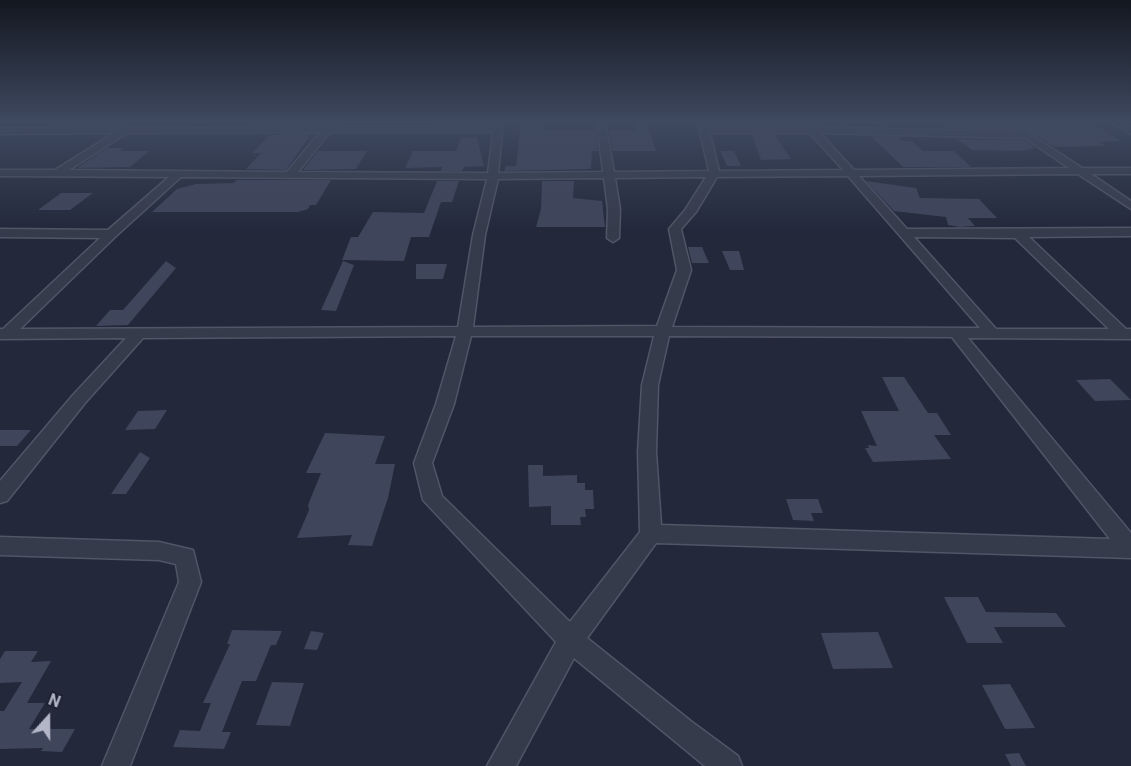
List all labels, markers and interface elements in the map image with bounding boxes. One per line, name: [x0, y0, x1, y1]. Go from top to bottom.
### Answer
north arrow: [18, 688, 78, 748]
text: N: [46, 690, 63, 712]

